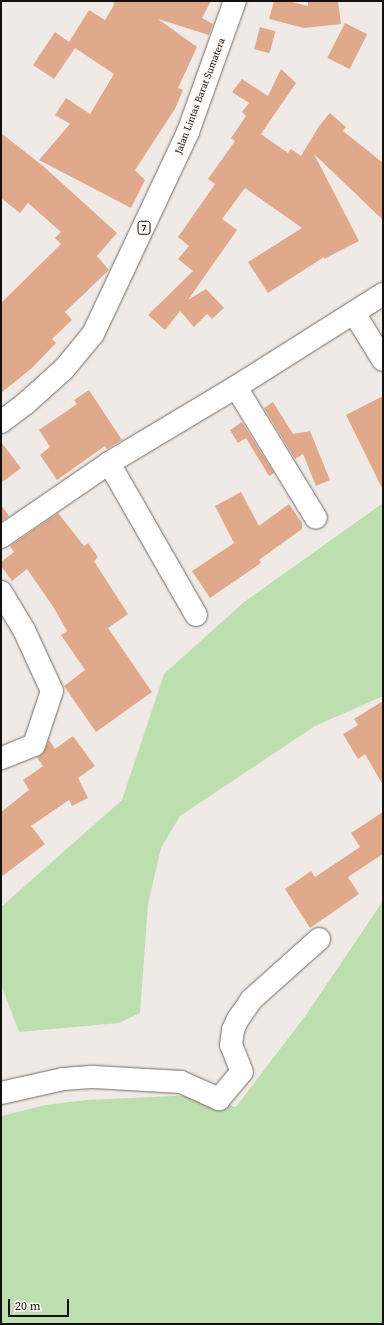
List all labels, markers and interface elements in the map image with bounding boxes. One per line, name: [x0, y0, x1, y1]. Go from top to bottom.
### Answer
street label: Jalan Lintas Barat Sumatera: [172, 36, 228, 156]
road number: 7: [137, 221, 151, 235]
scale bar: [10, 1291, 71, 1317]
text: 20 m: [15, 1298, 41, 1314]

